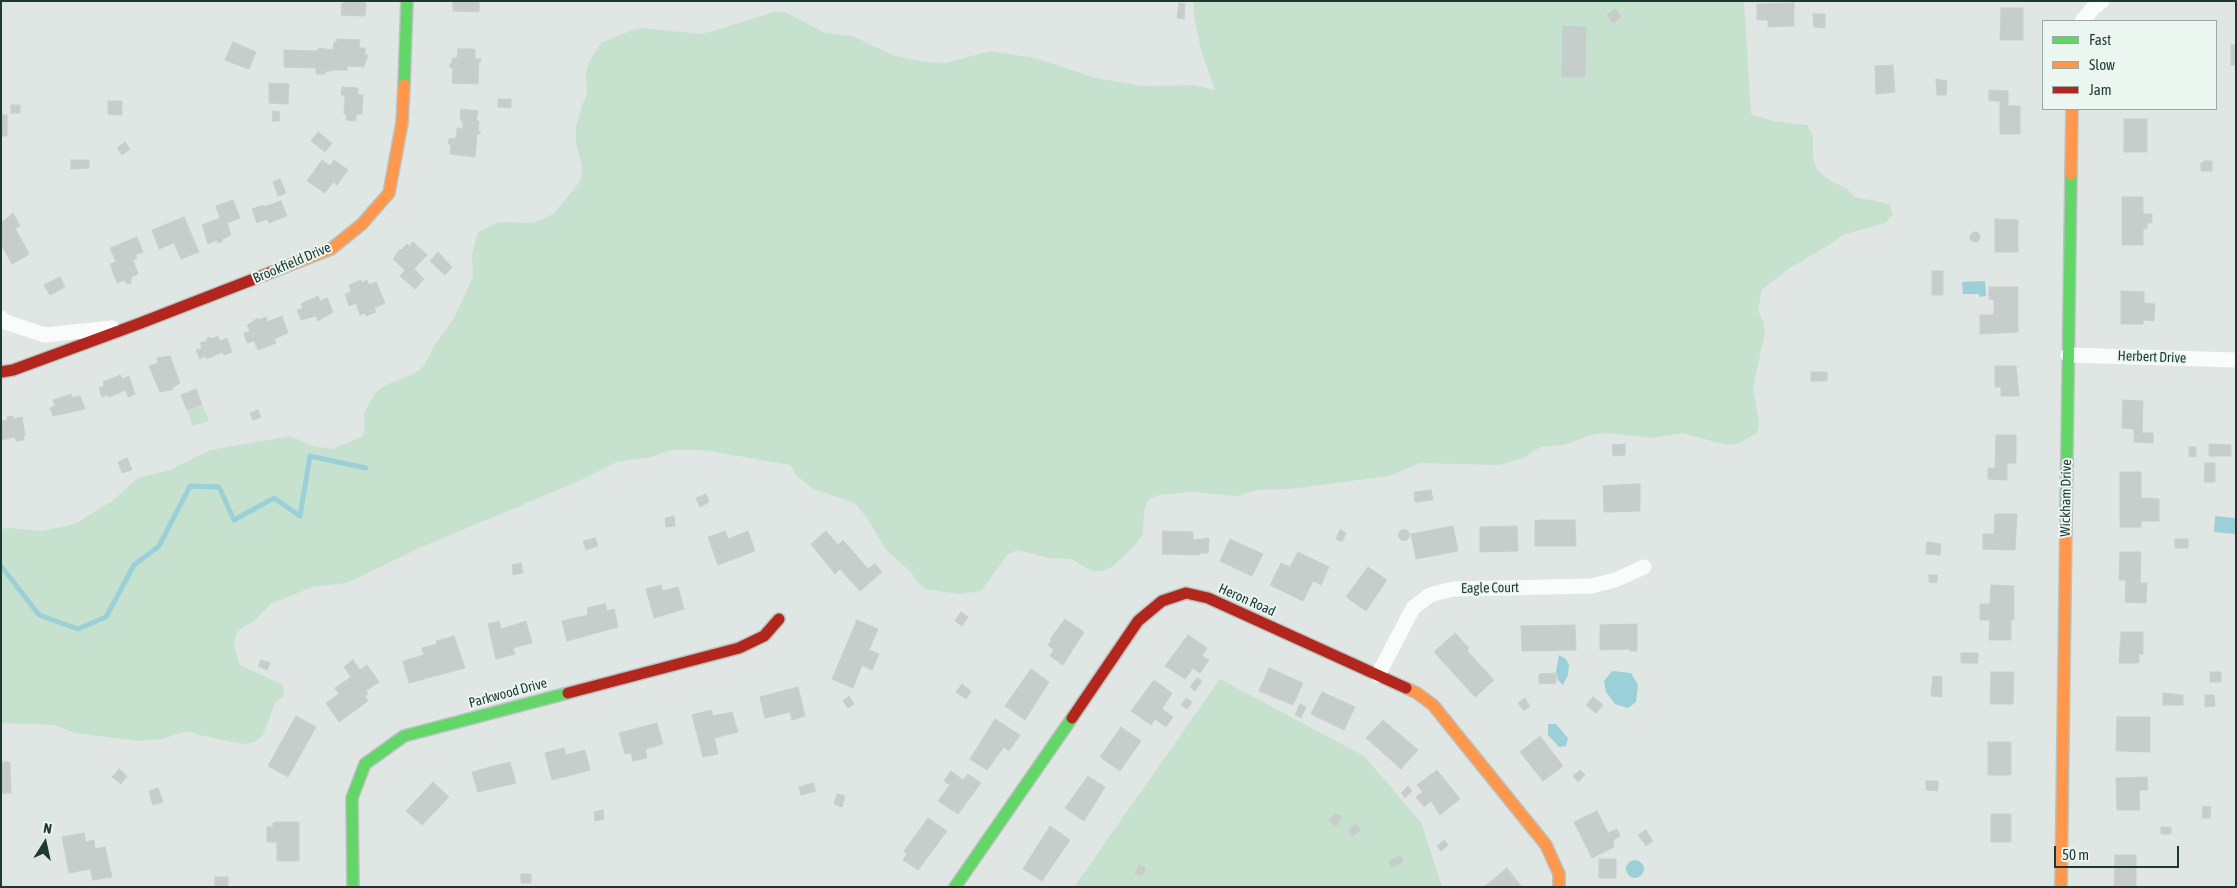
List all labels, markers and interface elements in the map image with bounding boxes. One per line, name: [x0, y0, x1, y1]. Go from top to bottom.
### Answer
legend: [2042, 20, 2217, 110]
text: Fast: [2089, 31, 2111, 48]
text: Slow: [2089, 56, 2115, 73]
text: Jam: [2089, 81, 2112, 98]
street label: Brookfield Drive: [251, 239, 333, 287]
street label: Herbert Drive: [2117, 347, 2187, 367]
street label: Wickham Drive: [2057, 459, 2075, 537]
street label: Eagle Court: [1461, 579, 1519, 597]
street label: Heron Road: [1216, 580, 1278, 620]
street label: Parkwood Drive: [467, 674, 549, 712]
north arrow: [20, 818, 70, 868]
text: N: [42, 820, 53, 837]
scale bar: [2057, 836, 2182, 868]
text: 50 m: [2062, 846, 2089, 863]

